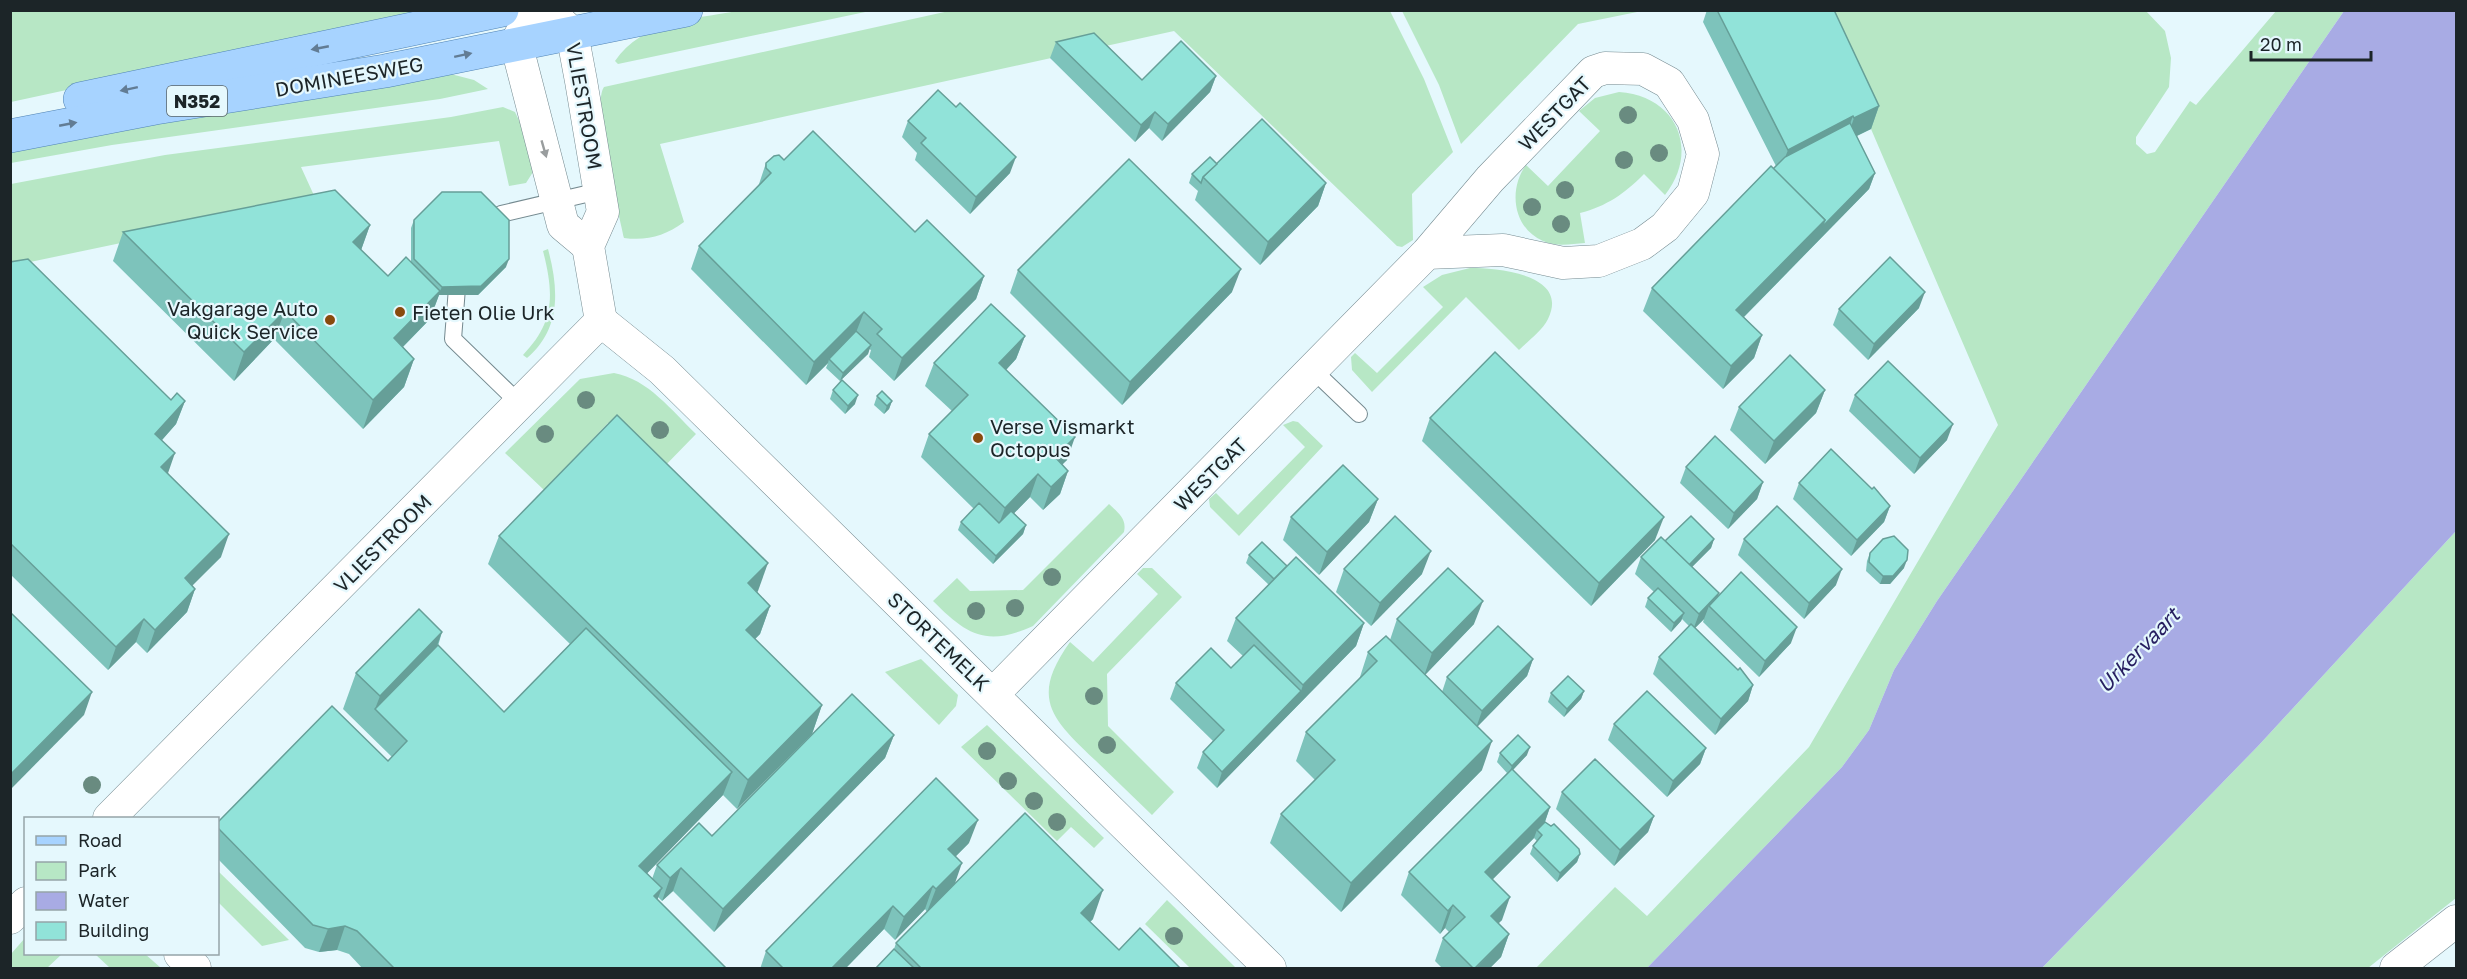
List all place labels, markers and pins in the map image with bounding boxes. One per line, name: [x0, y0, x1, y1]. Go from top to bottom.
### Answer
place label: Vakgarage Auto Quick Service: [167, 296, 318, 343]
place label: Fieten Olie Urk: [412, 300, 555, 324]
marker: Fieten Olie Urk: [393, 305, 407, 319]
marker: Vakgarage Auto Quick Service: [323, 313, 337, 327]
place label: Verse Vismarkt Octopus: [990, 414, 1135, 461]
marker: Verse Vismarkt Octopus: [971, 431, 985, 445]

